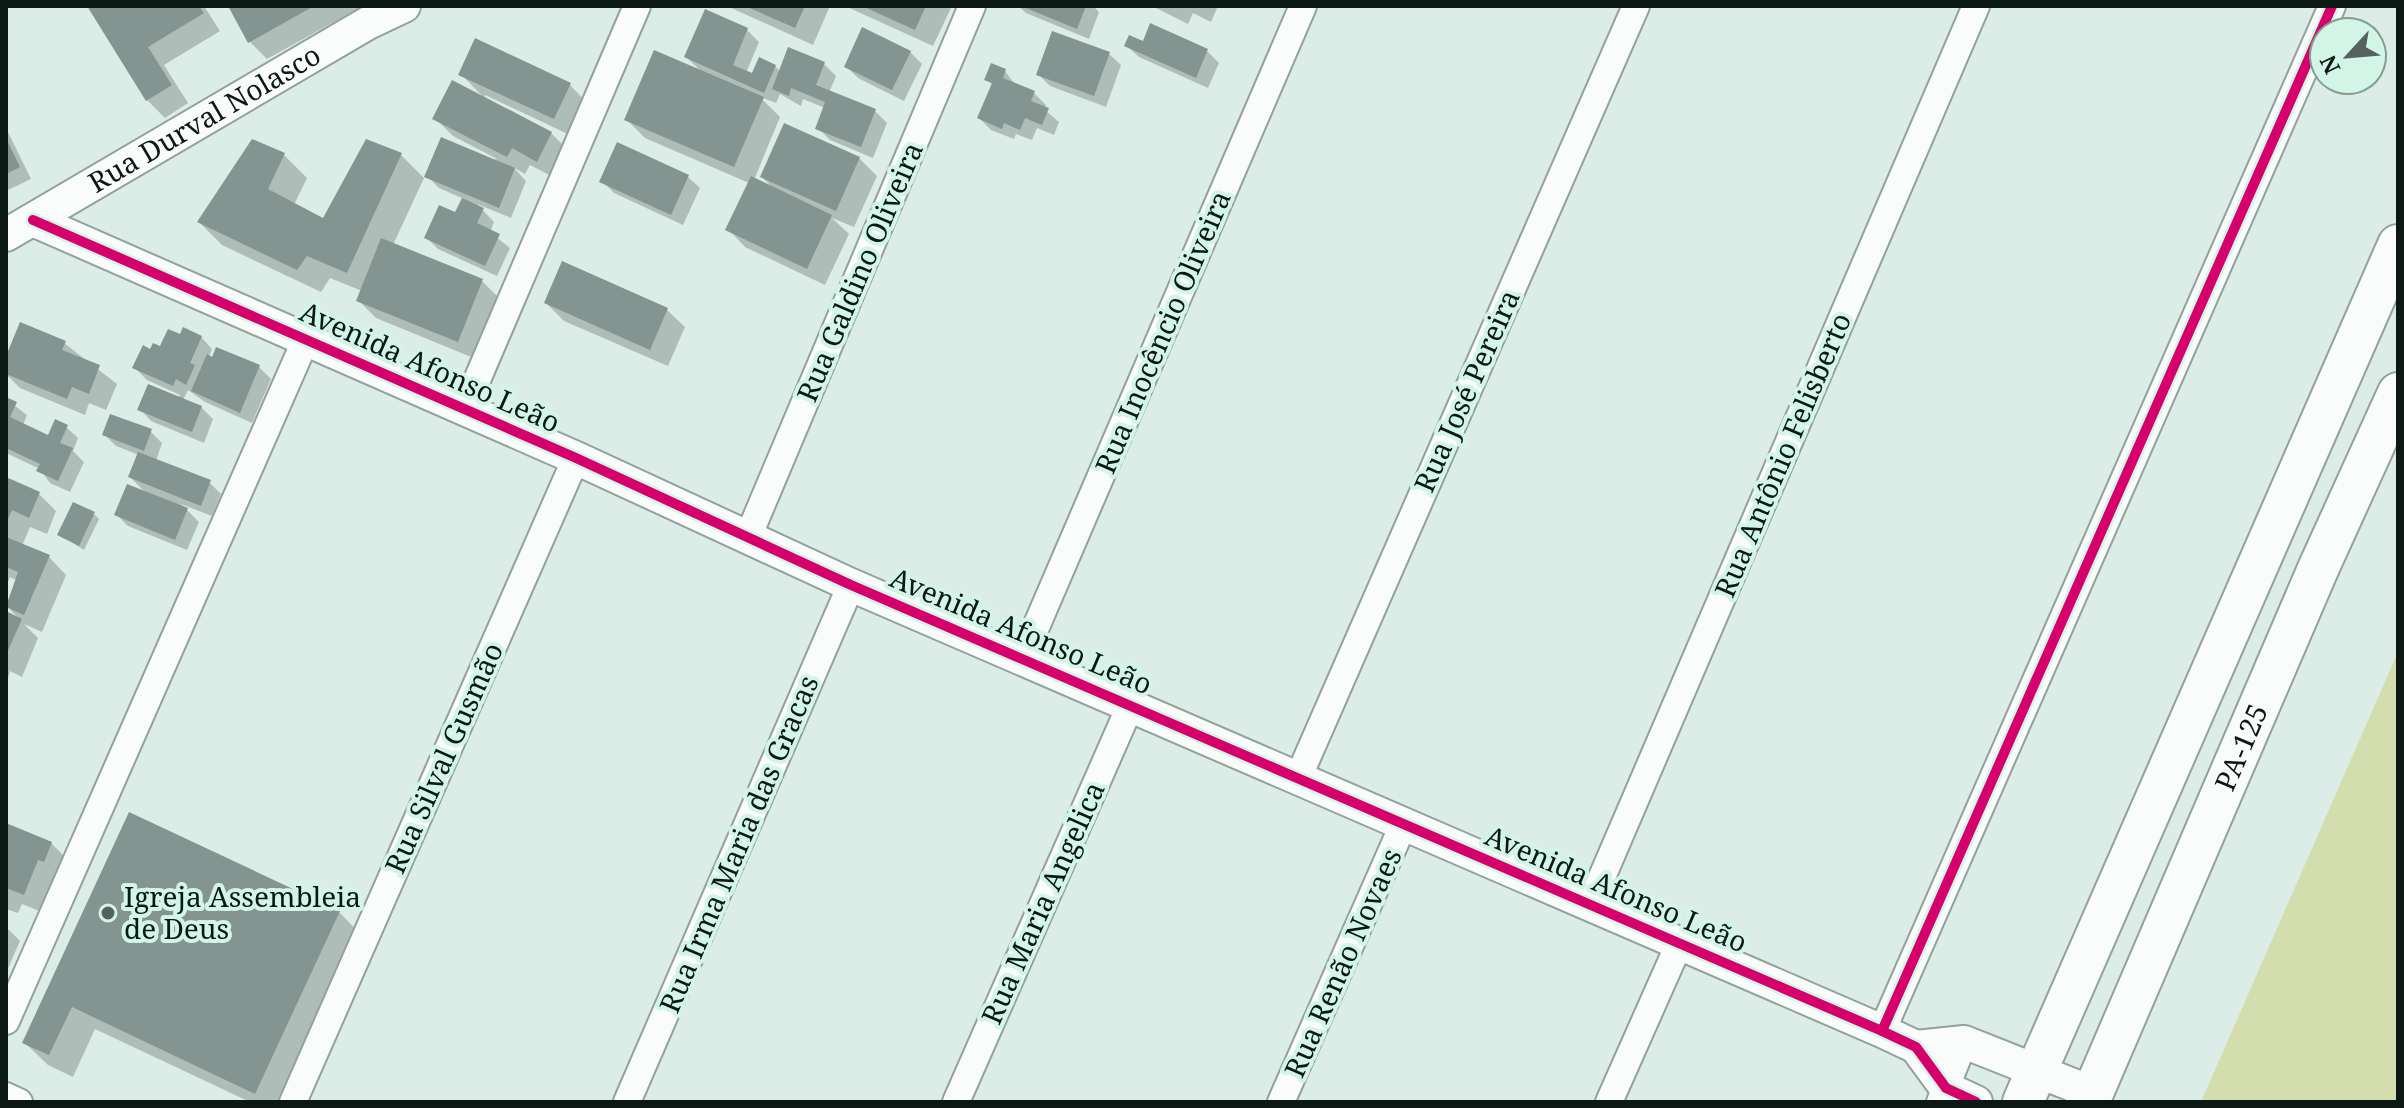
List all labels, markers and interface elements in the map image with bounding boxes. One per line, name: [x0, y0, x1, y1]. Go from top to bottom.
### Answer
north arrow: [2308, 16, 2388, 96]
street label: Rua Durval Nolasco: [81, 35, 327, 201]
text: N: [2312, 51, 2346, 80]
street label: Rua Galdino Oliveira: [787, 136, 931, 407]
street label: Rua Inocêncio Oliveira: [1085, 184, 1239, 479]
street label: Rua José Pereira: [1404, 283, 1528, 498]
street label: Avenida Afonso Leão: [294, 292, 567, 441]
street label: Rua Antônio Felisberto: [1705, 307, 1859, 603]
street label: Avenida Afonso Leão: [885, 558, 1158, 703]
street label: Rua Silval Gusmão: [375, 636, 511, 879]
street label: Rua Irma Maria das Gracas: [650, 669, 826, 1018]
street label: PA-125: [2205, 698, 2276, 796]
street label: Rua Maria Angelica: [972, 775, 1113, 1030]
street label: Avenida Afonso Leão: [1480, 816, 1753, 961]
street label: Rua Renão Novaes: [1275, 842, 1410, 1083]
place label: Igreja Assembleia de Deus: [124, 877, 361, 947]
marker: Igreja Assembleia de Deus: [99, 904, 117, 922]

